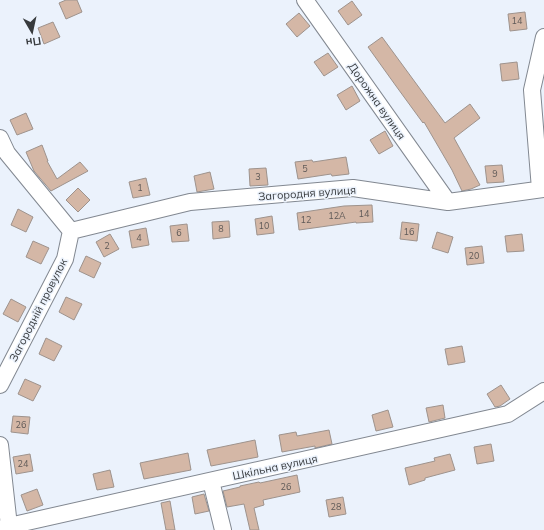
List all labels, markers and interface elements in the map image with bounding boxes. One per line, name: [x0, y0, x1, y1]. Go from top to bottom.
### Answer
north arrow: [12, 12, 52, 52]
house number: 14: [512, 15, 523, 26]
text: Пн: [25, 34, 42, 50]
street label: Дорожна вулиця: [345, 60, 409, 142]
house number: 5: [302, 163, 308, 174]
house number: 9: [492, 168, 498, 179]
house number: 3: [255, 171, 261, 182]
house number: 1: [137, 182, 143, 193]
street label: Загородня вулиця: [258, 183, 356, 203]
house number: 14: [359, 208, 370, 219]
house number: 12А: [328, 210, 346, 221]
house number: 12: [301, 214, 311, 225]
house number: 10: [259, 220, 269, 231]
house number: 8: [218, 223, 224, 234]
house number: 16: [404, 226, 414, 237]
house number: 6: [176, 227, 182, 238]
house number: 4: [136, 232, 142, 243]
house number: 2: [104, 240, 110, 251]
house number: 20: [469, 250, 479, 261]
street label: Загородній провулок: [6, 256, 70, 364]
house number: 26: [16, 419, 26, 430]
street label: Шкільна вулиця: [231, 451, 319, 483]
house number: 24: [18, 458, 29, 469]
house number: 26: [281, 481, 291, 492]
house number: 28: [331, 501, 341, 512]

